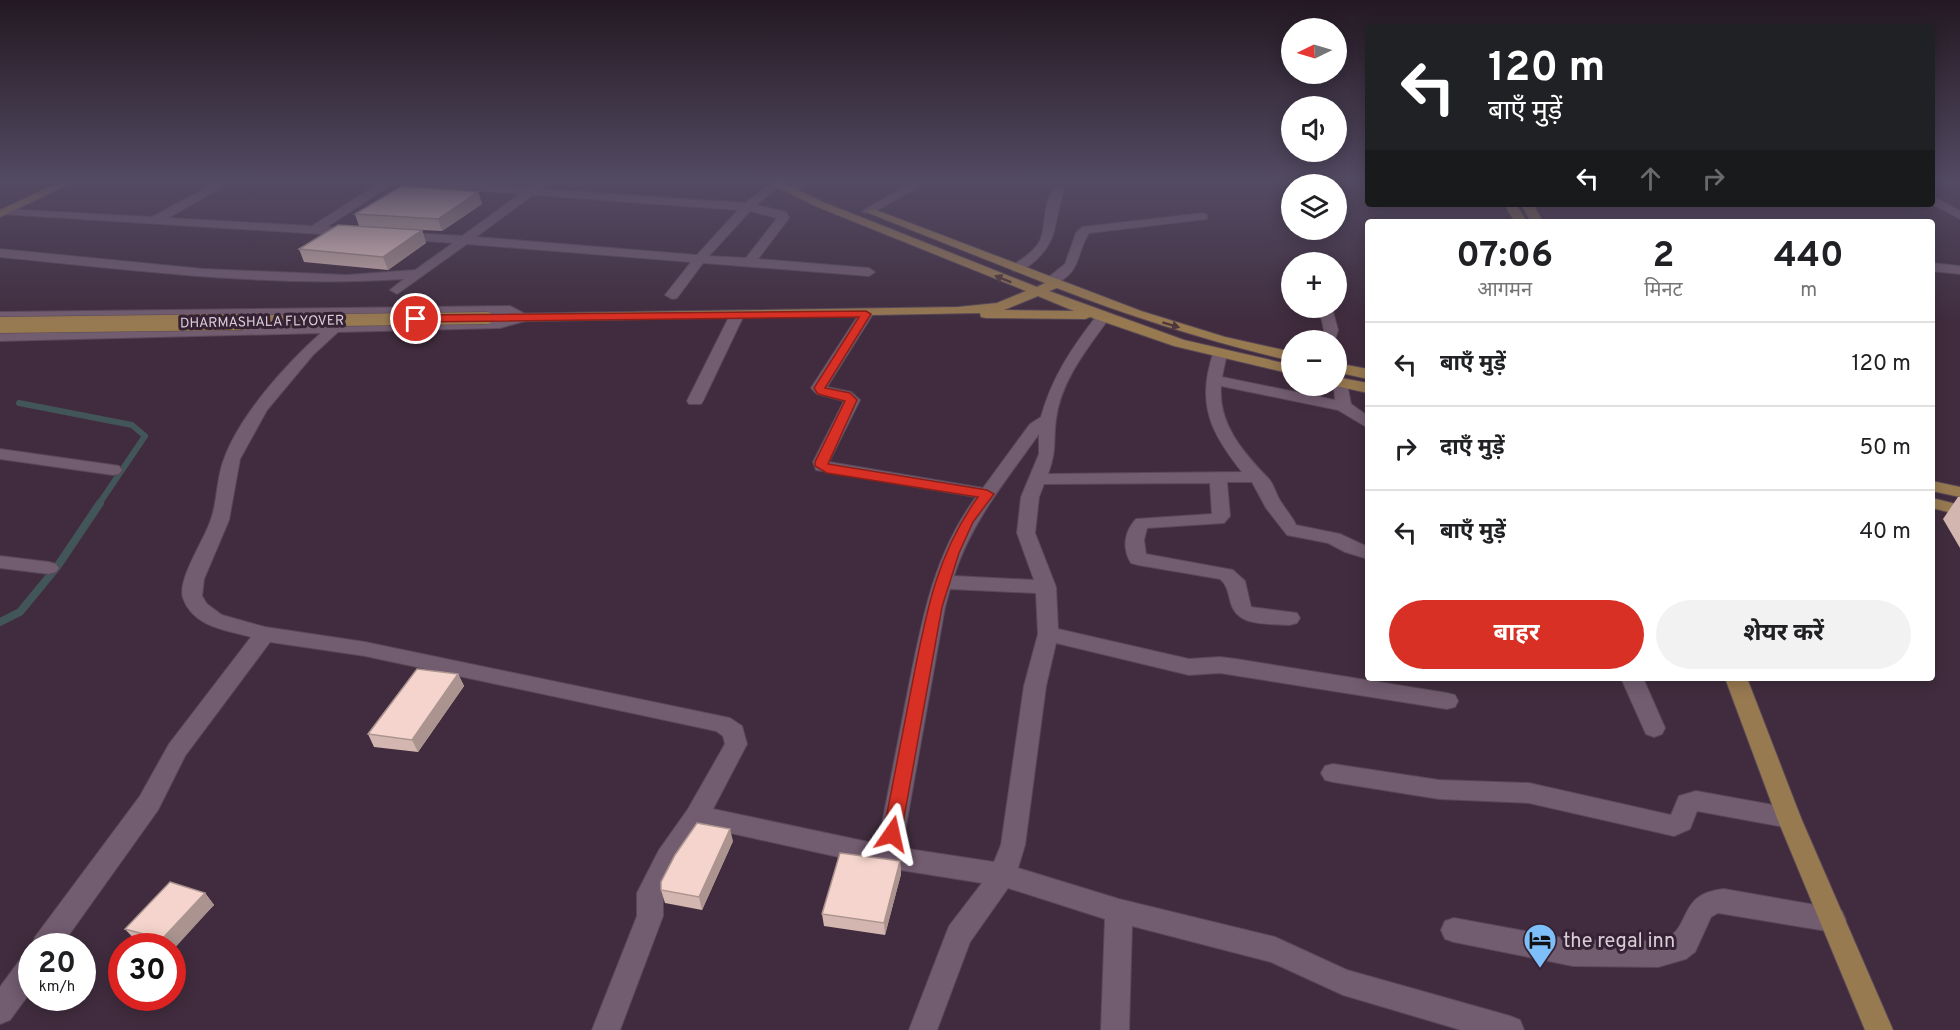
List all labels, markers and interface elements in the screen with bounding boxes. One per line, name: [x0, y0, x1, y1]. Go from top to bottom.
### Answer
north arrow: [1281, 18, 1347, 84]
map controls: [1281, 18, 1347, 396]
text: 120 m: [1488, 43, 1605, 96]
icon: left: [1389, 48, 1467, 126]
text: बाएँ मुड़ें: [1488, 95, 1562, 129]
button: sound: [1281, 96, 1347, 162]
icon: left: [1571, 162, 1604, 195]
icon: ahead: [1634, 162, 1667, 195]
icon: right: [1697, 162, 1730, 195]
button: layers: [1281, 174, 1347, 240]
text: 07:06: [1456, 234, 1553, 280]
text: 2: [1652, 234, 1674, 280]
text: 440: [1774, 234, 1844, 280]
button: +: [1281, 252, 1347, 318]
one-way arrow: [994, 274, 1012, 283]
text: आगमन: [1477, 278, 1532, 304]
text: मिनट: [1644, 278, 1683, 304]
text: m: [1800, 278, 1817, 304]
pin: [390, 293, 441, 344]
icon: arrive: [399, 302, 432, 335]
street label: DHARMASHALA FLYOVER: [180, 313, 344, 332]
one-way arrow: [1162, 321, 1180, 330]
button: −: [1281, 330, 1347, 396]
icon: left: [1389, 348, 1422, 381]
text: बाएँ मुड़ें: [1440, 351, 1506, 378]
text: 120 m: [1851, 351, 1911, 378]
icon: right: [1389, 432, 1422, 465]
text: दाएँ मुड़ें: [1440, 435, 1505, 462]
text: 50 m: [1859, 435, 1911, 462]
icon: left: [1389, 516, 1422, 549]
text: बाएँ मुड़ें: [1440, 519, 1506, 546]
text: 40 m: [1859, 519, 1911, 546]
button: बाहर: [1389, 600, 1644, 669]
button: शेयर करें: [1656, 600, 1911, 669]
position arrow: [860, 802, 924, 866]
hotel icon: the regal inn: [1522, 922, 1558, 969]
place label: the regal inn: [1563, 929, 1675, 955]
speed limit sign: 30: [108, 933, 186, 1011]
text: 20: [38, 946, 76, 983]
text: km/h: [39, 978, 75, 997]

